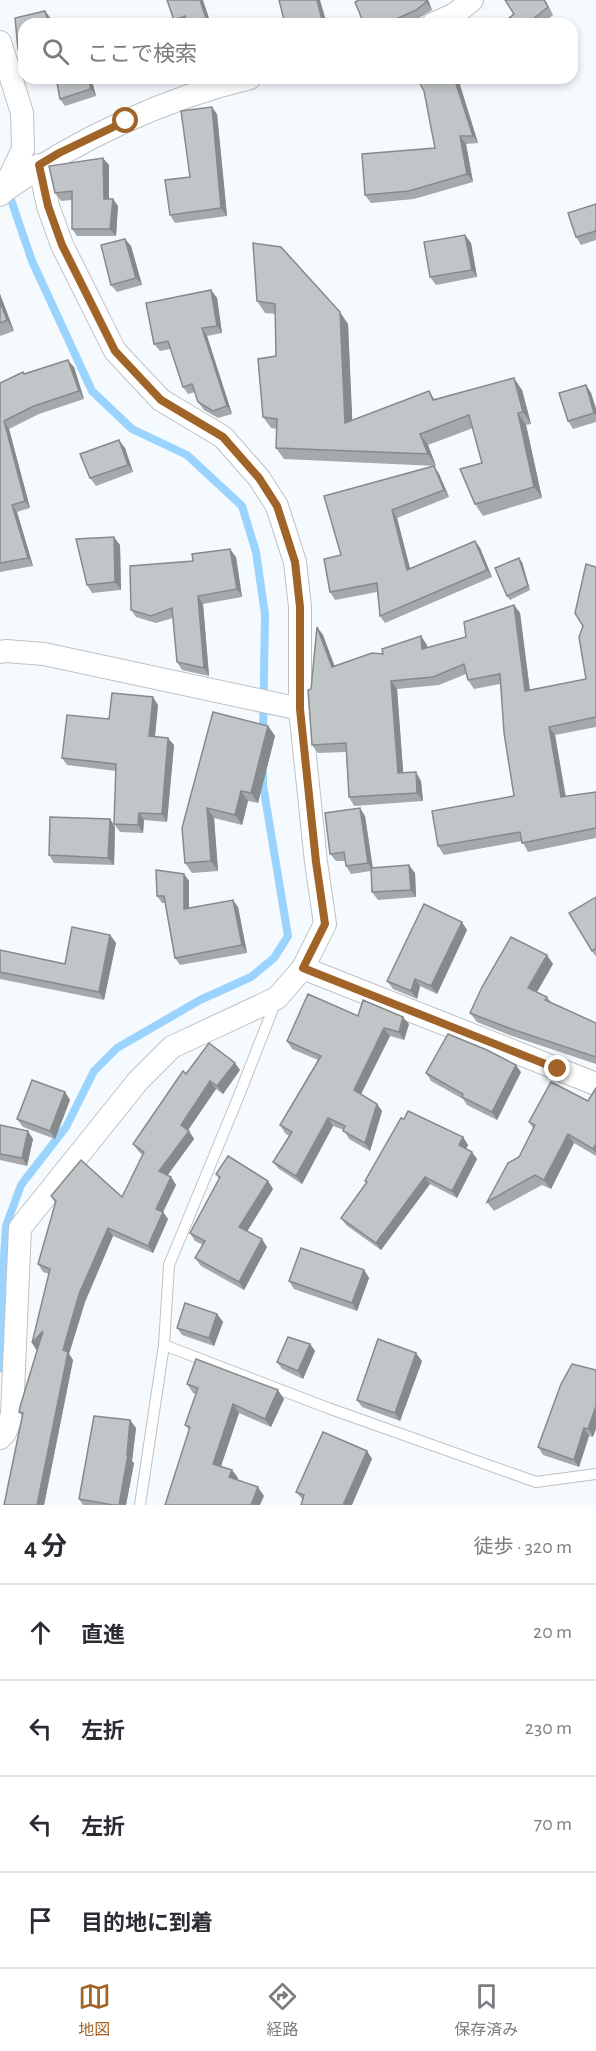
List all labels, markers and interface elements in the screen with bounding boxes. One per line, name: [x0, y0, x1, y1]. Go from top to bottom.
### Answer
search box: [18, 18, 578, 84]
icon: search: [39, 35, 72, 68]
text: ここで検索: [87, 43, 197, 65]
route start: [112, 107, 138, 133]
route end: [544, 1055, 570, 1081]
text: 4 分: [24, 1534, 67, 1560]
text: 徒歩 · 320 m: [474, 1537, 572, 1557]
icon: ahead: [24, 1616, 57, 1649]
text: 20 m: [533, 1622, 572, 1642]
text: 直進: [81, 1624, 125, 1646]
icon: left: [24, 1712, 57, 1745]
text: 230 m: [525, 1718, 572, 1738]
text: 左折: [81, 1720, 125, 1742]
icon: left: [24, 1808, 57, 1841]
text: 70 m: [534, 1814, 572, 1834]
text: 左折: [81, 1816, 125, 1838]
icon: arrive: [24, 1904, 57, 1937]
text: 目的地に到着: [81, 1912, 213, 1934]
tab: 地図: [78, 1980, 111, 2040]
tab: 経路: [266, 1980, 299, 2040]
tab: 保存済み: [454, 1980, 518, 2040]

